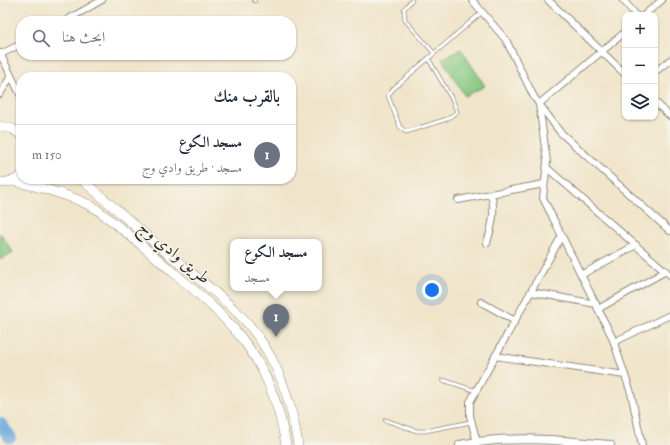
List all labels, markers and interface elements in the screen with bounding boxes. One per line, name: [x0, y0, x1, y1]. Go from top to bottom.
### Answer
map controls: [622, 12, 658, 120]
button: +: [622, 12, 658, 48]
search box: [16, 16, 296, 60]
icon: search: [30, 27, 52, 49]
text: ابحث هنا: [62, 28, 105, 47]
button: −: [622, 48, 658, 84]
button: layers: [622, 84, 658, 120]
text: بالقرب منك: [214, 86, 280, 107]
text: مسجد الكوع: [179, 133, 242, 152]
text: 150 m: [32, 147, 62, 163]
text: 1: [265, 147, 269, 163]
text: مسجد · طريق وادي وج: [142, 160, 242, 176]
street label: طريق وادي وج: [132, 216, 215, 292]
popup: [230, 239, 322, 291]
text: مسجد الكوع: [244, 243, 308, 262]
text: مسجد: [244, 270, 270, 286]
your location: [422, 280, 442, 300]
pin: 1: [263, 304, 289, 337]

